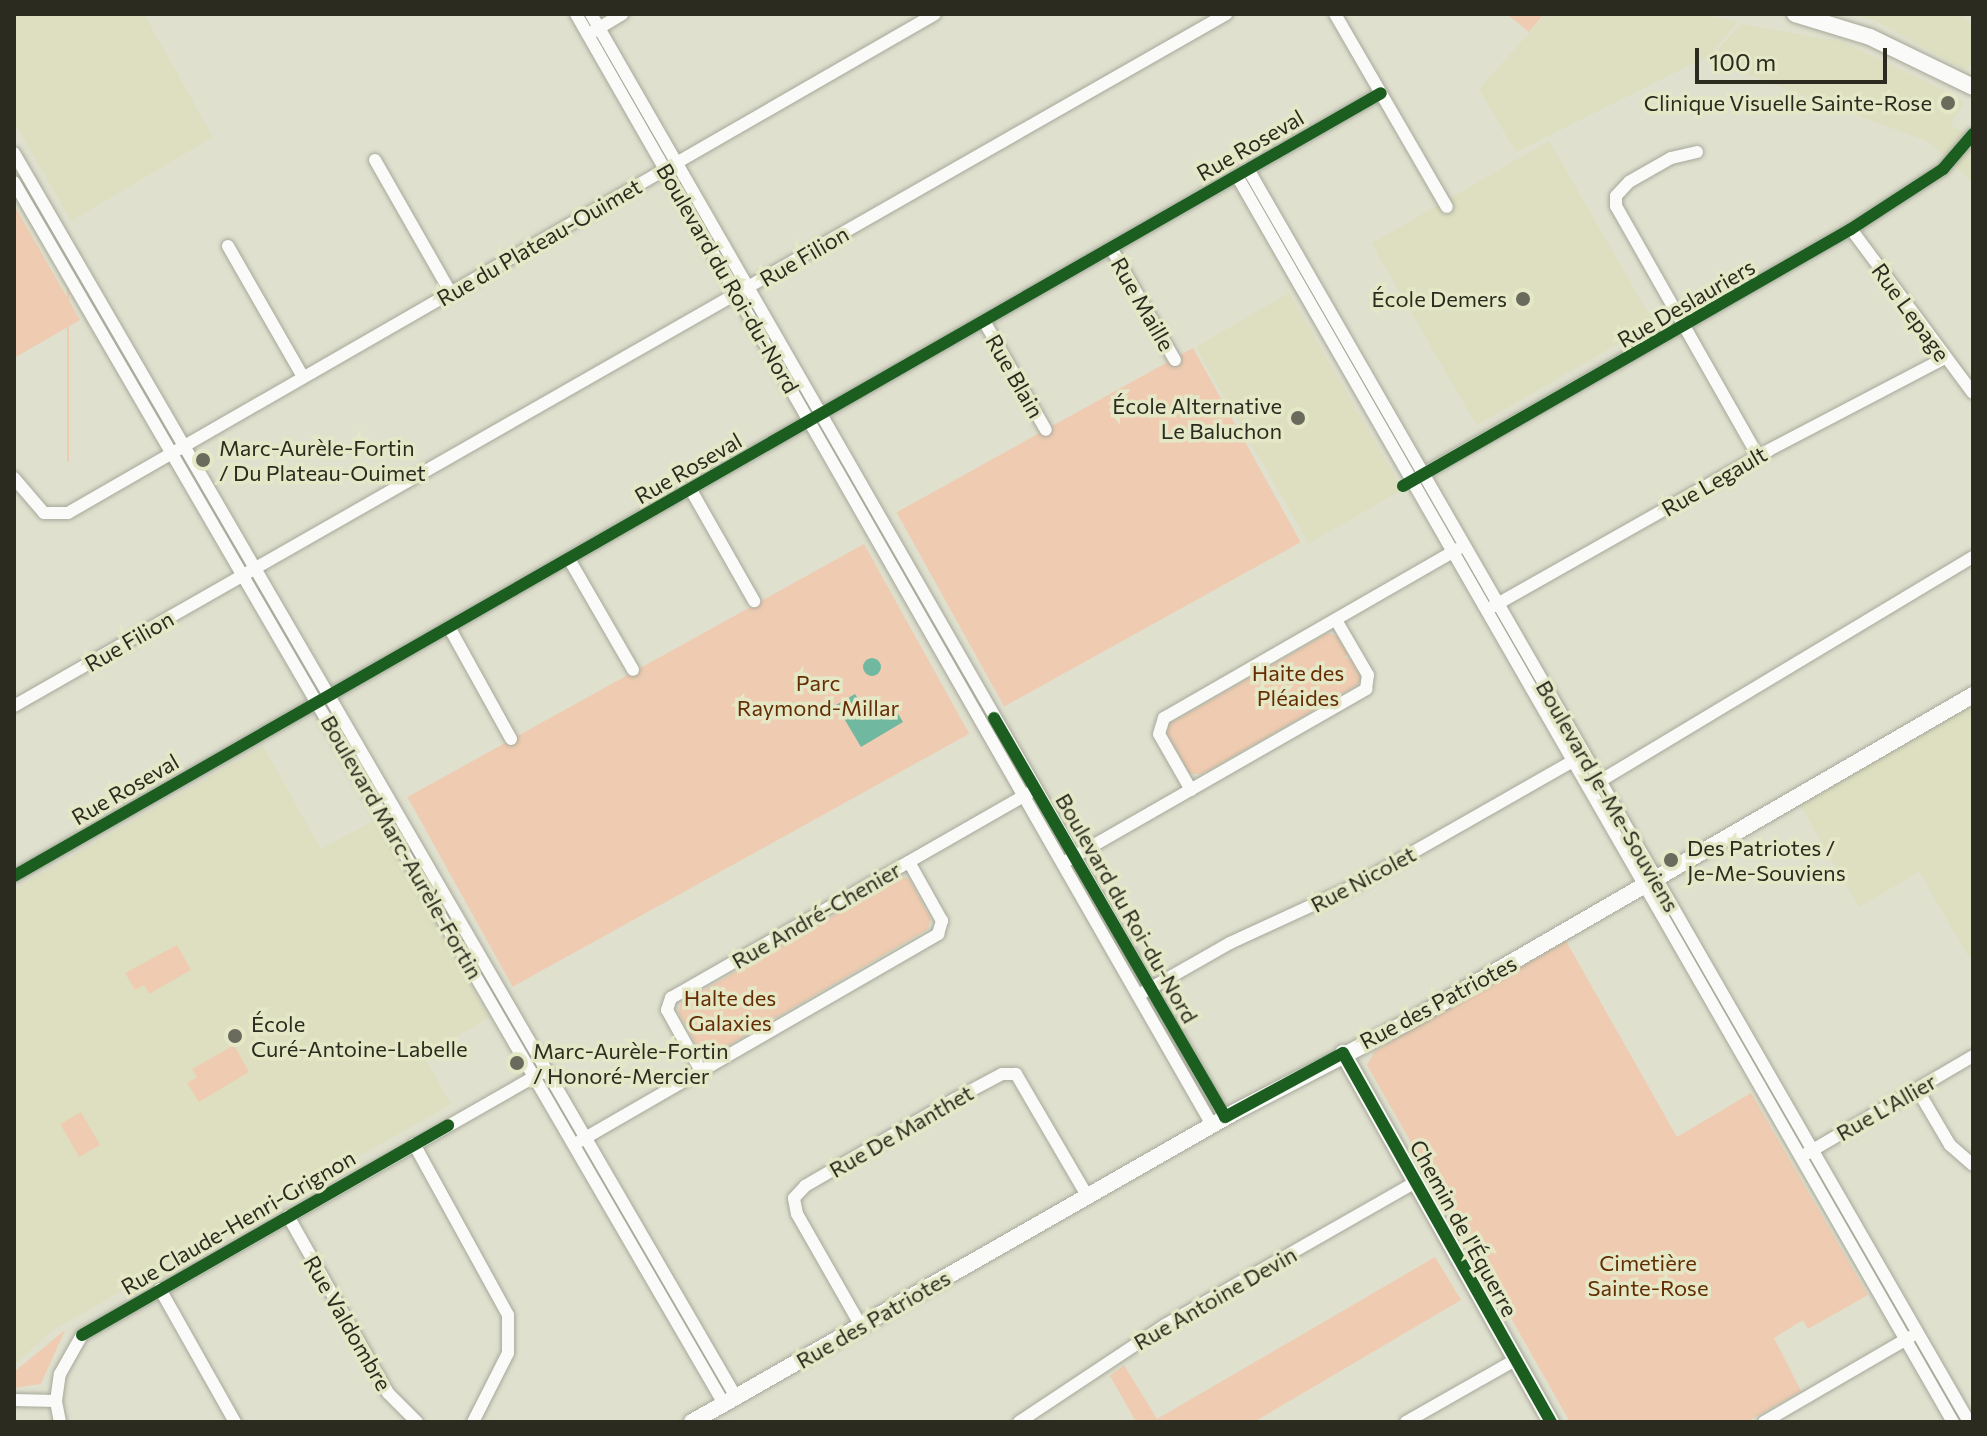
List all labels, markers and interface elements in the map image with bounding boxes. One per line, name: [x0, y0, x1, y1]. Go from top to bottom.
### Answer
scale bar: [1699, 32, 1891, 82]
text: 100 m: [1709, 47, 1776, 76]
place label: Clinique Visuelle Sainte-Rose: [1644, 90, 1932, 116]
marker: Clinique Visuelle Sainte-Rose: [1939, 94, 1957, 112]
street label: Rue Roseval: [1192, 104, 1308, 186]
street label: Boulevard du Roi-du-Nord: [651, 158, 805, 398]
street label: Rue du Plateau-Ouimet: [432, 173, 646, 311]
street label: Rue Filion: [755, 220, 853, 292]
street label: Rue Maille: [1106, 253, 1180, 355]
street label: Rue Deslauriers: [1613, 253, 1759, 353]
street label: Rue Lepage: [1867, 258, 1955, 366]
place label: École Demers: [1371, 286, 1507, 312]
marker: École Demers: [1514, 290, 1532, 308]
street label: Rue Blain: [980, 329, 1050, 423]
place label: École Alternative Le Baluchon: [1112, 392, 1282, 444]
marker: École Alternative Le Baluchon: [1289, 409, 1307, 427]
street label: Rue Roseval: [630, 427, 746, 509]
place label: Marc-Aurèle-Fortin / Du Plateau-Ouimet: [219, 434, 426, 486]
street label: Rue Legault: [1657, 440, 1771, 522]
marker: Marc-Aurèle-Fortin / Du Plateau-Ouimet: [194, 451, 212, 469]
street label: Rue Filion: [80, 605, 178, 677]
park label: Haite des Pléaides: [1252, 659, 1344, 710]
park label: Parc Raymond-Millar: [737, 669, 899, 720]
street label: Boulevard Je-Me-Souviens: [1531, 675, 1685, 917]
street label: Boulevard Marc-Aurèle-Fortin: [316, 710, 488, 984]
street label: Rue Roseval: [67, 748, 183, 830]
street label: Boulevard du Roi-du-Nord: [1050, 788, 1204, 1028]
place label: Des Patriotes / Je-Me-Souviens: [1687, 834, 1846, 886]
street label: Rue Nicolet: [1306, 840, 1420, 918]
marker: Des Patriotes / Je-Me-Souviens: [1662, 851, 1680, 869]
street label: Rue André-Chenier: [727, 856, 905, 974]
street label: Rue des Patriotes: [1355, 950, 1521, 1054]
park label: Halte des Galaxies: [684, 984, 776, 1036]
place label: École Curé-Antoine-Labelle: [251, 1010, 468, 1062]
marker: École Curé-Antoine-Labelle: [226, 1027, 244, 1045]
place label: Marc-Aurèle-Fortin / Honoré-Mercier: [533, 1037, 729, 1088]
marker: Marc-Aurèle-Fortin / Honoré-Mercier: [508, 1054, 526, 1072]
street label: Rue L'Allier: [1831, 1068, 1941, 1146]
street label: Rue De Manthet: [824, 1079, 978, 1183]
street label: Chemin de l'Équerre: [1404, 1135, 1524, 1321]
street label: Rue Claude-Henri-Grignon: [116, 1144, 360, 1300]
street label: Rue Antoine Devin: [1129, 1241, 1301, 1355]
park label: Cimetière Sainte-Rose: [1588, 1249, 1708, 1300]
street label: Rue Valdombre: [299, 1251, 397, 1395]
street label: Rue des Patriotes: [791, 1264, 955, 1374]

